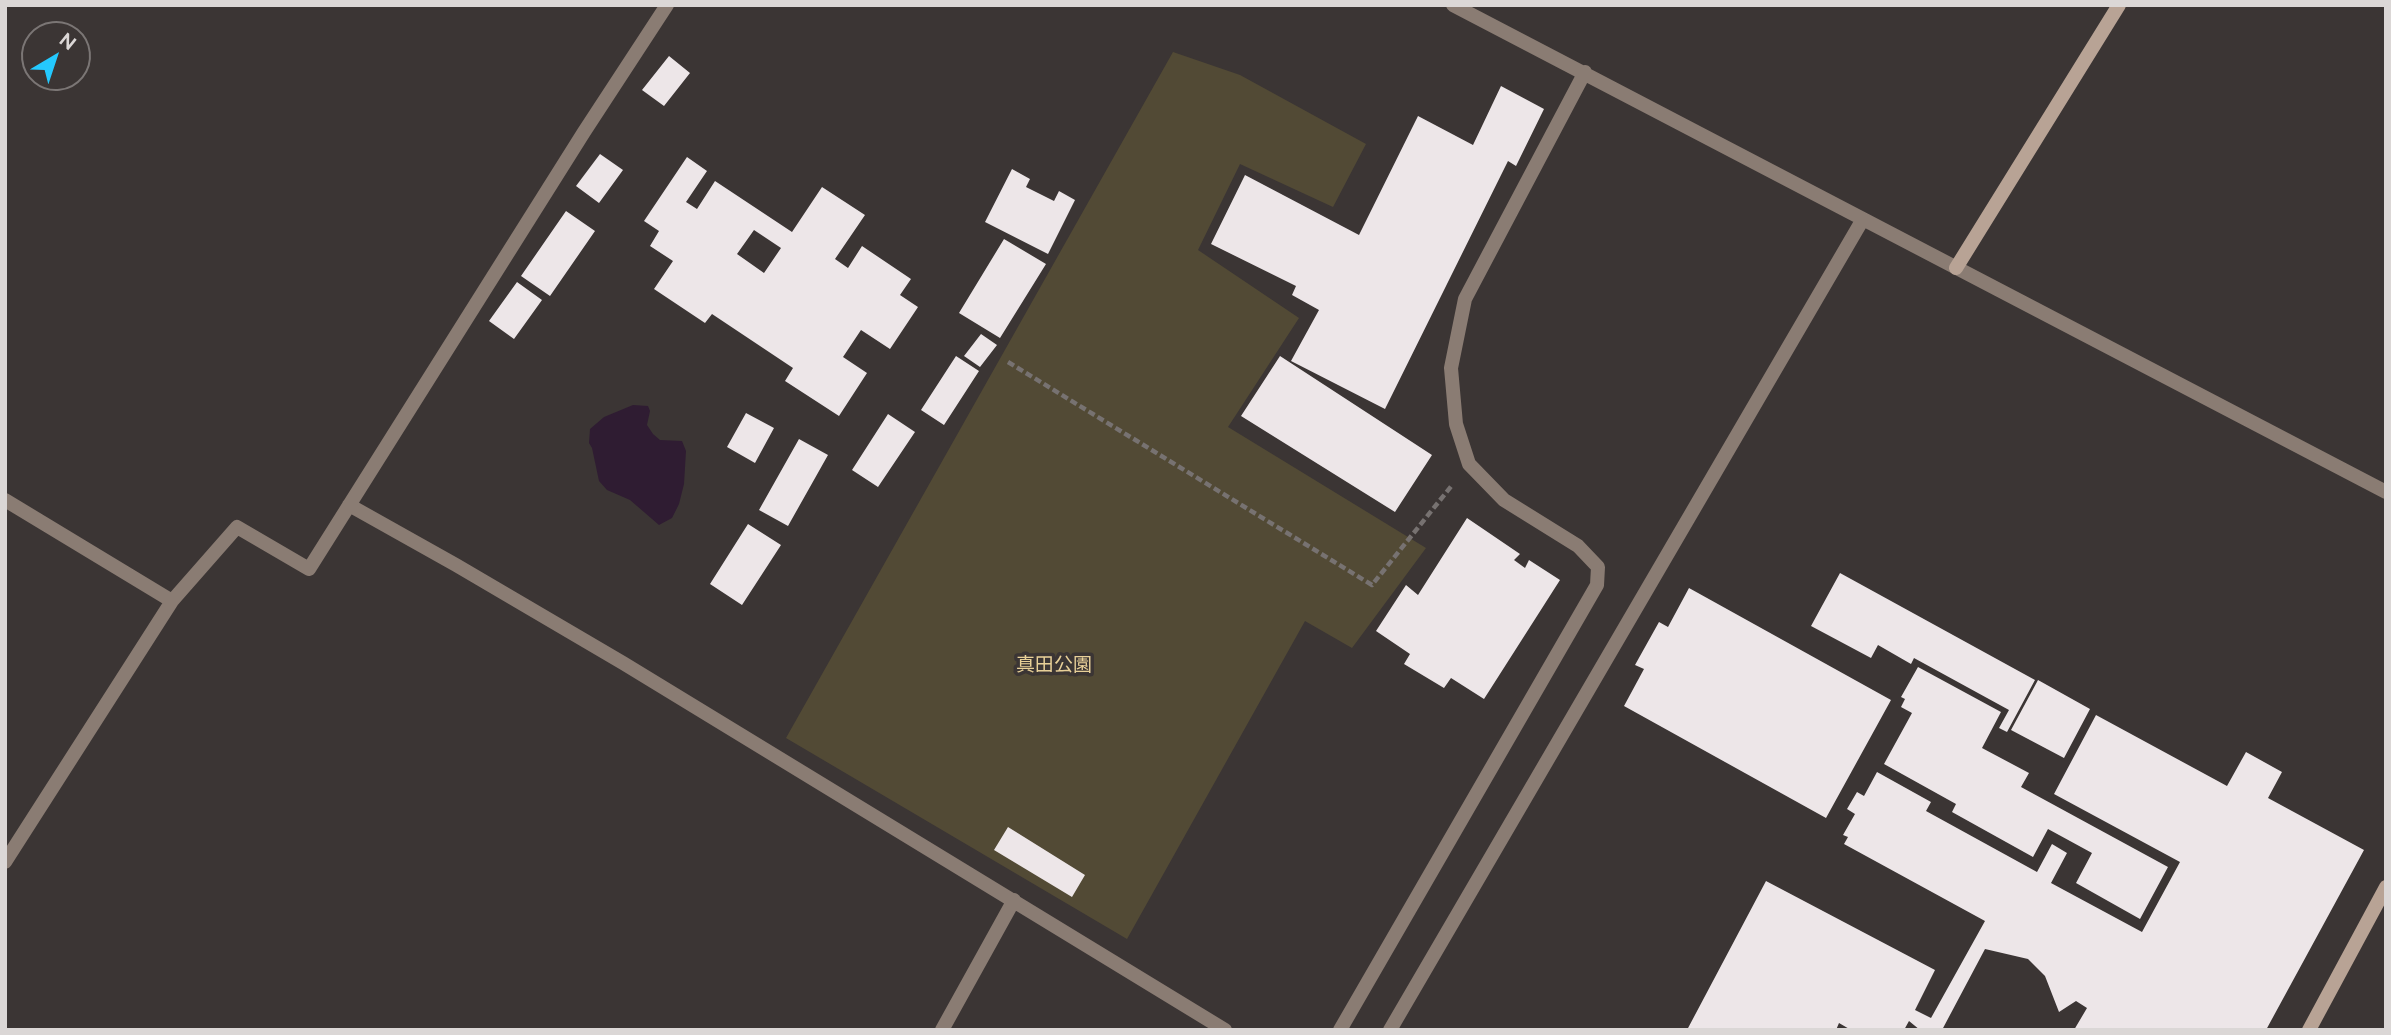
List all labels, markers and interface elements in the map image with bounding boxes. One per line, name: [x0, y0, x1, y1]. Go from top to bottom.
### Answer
north arrow: [21, 21, 91, 91]
text: N: [55, 28, 81, 54]
park label: 真田公園: [1016, 654, 1092, 676]

